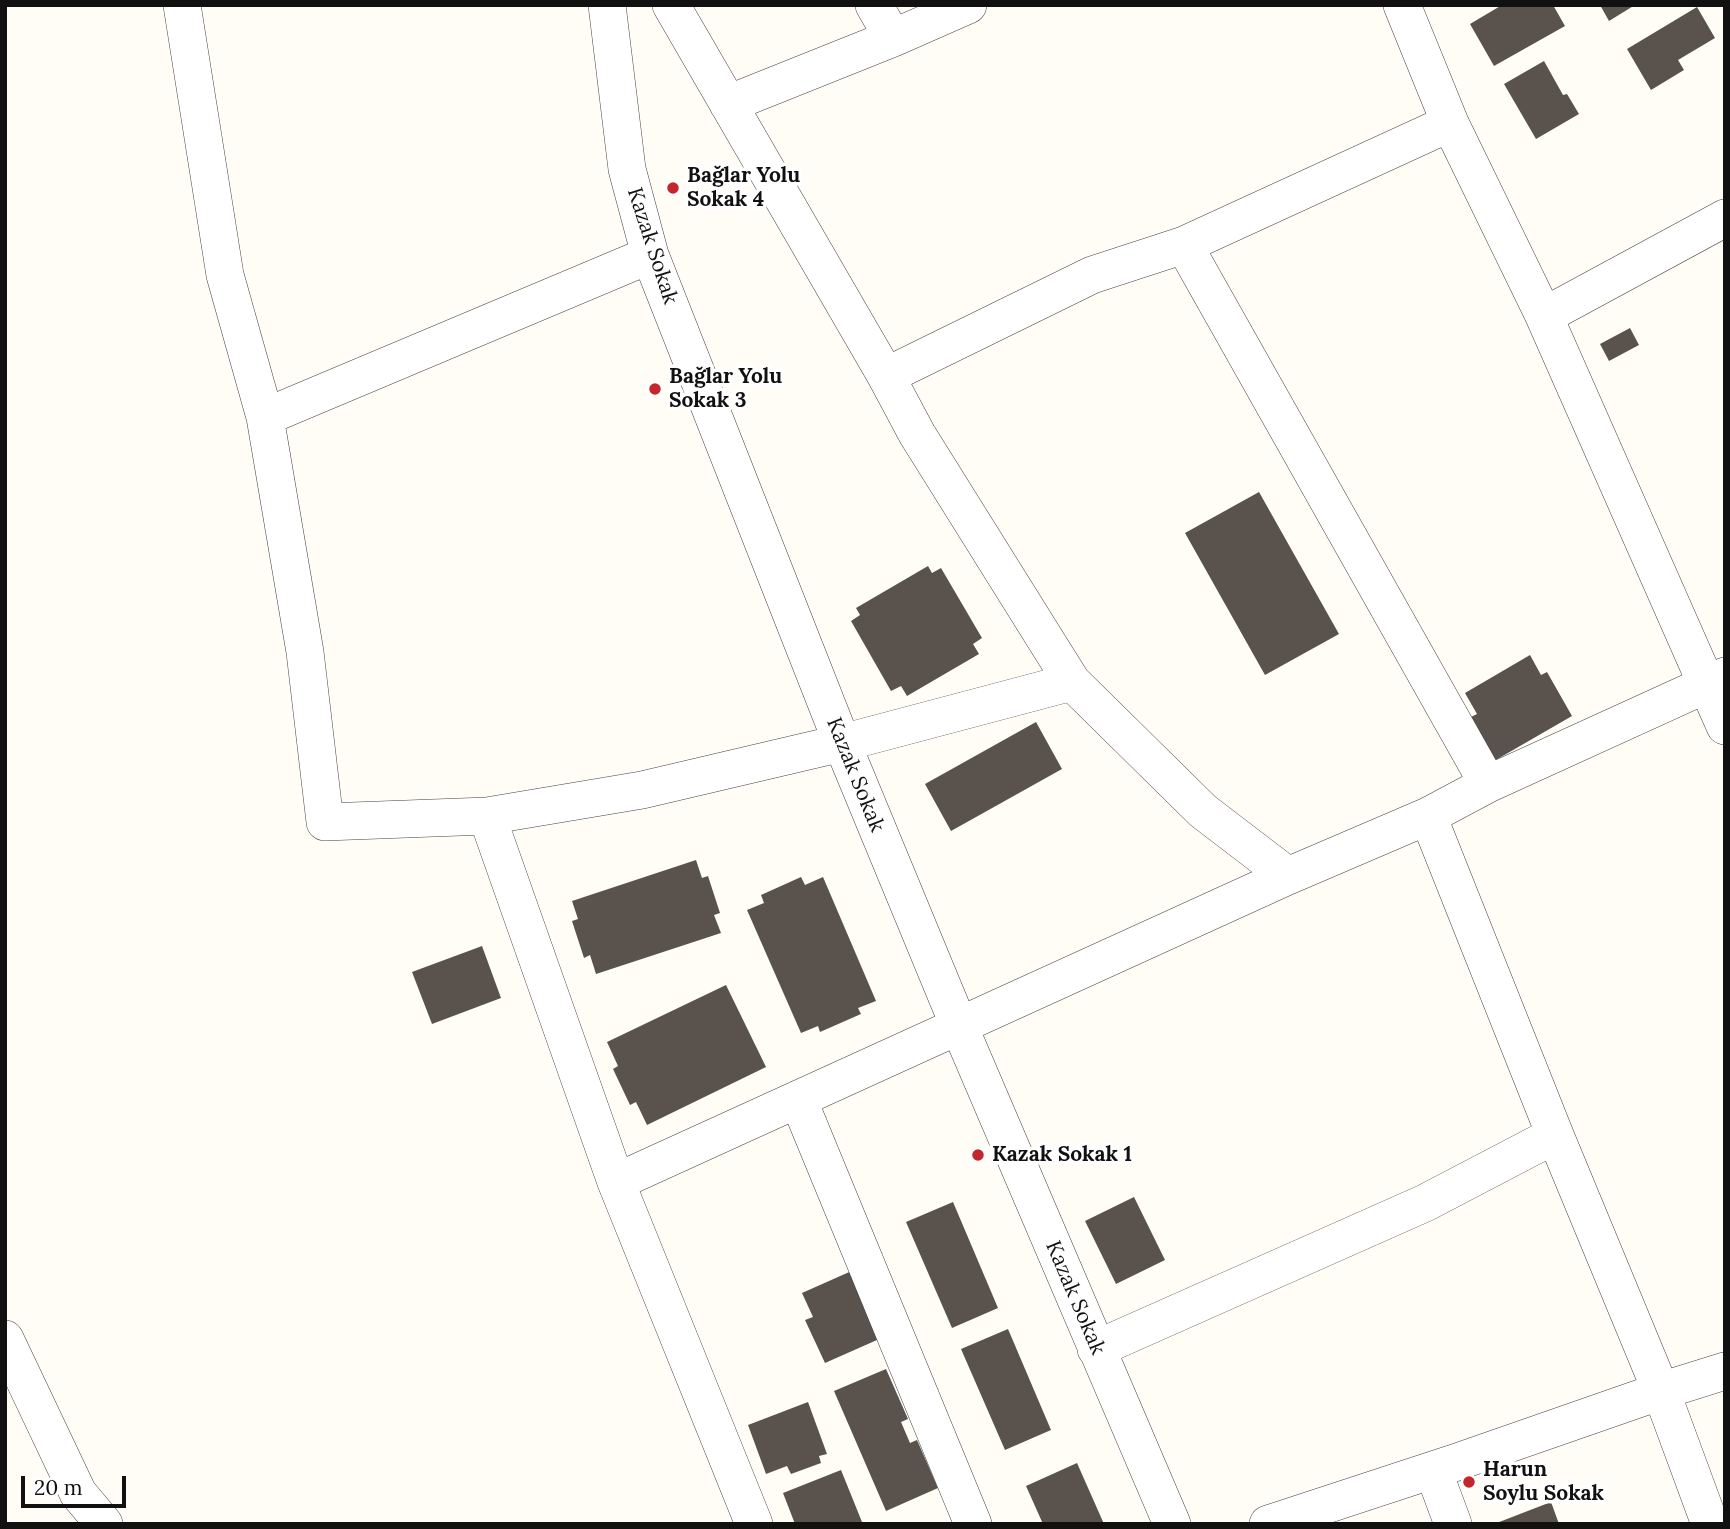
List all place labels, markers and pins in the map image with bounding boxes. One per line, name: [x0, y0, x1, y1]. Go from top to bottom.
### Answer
place label: Bağlar Yolu Sokak 4: [687, 163, 800, 213]
marker: Bağlar Yolu Sokak 4: [665, 180, 681, 196]
place label: Bağlar Yolu Sokak 3: [669, 364, 782, 414]
marker: Bağlar Yolu Sokak 3: [647, 381, 663, 397]
place label: Kazak Sokak 1: [992, 1142, 1132, 1168]
marker: Kazak Sokak 1: [970, 1147, 986, 1163]
place label: Harun Soylu Sokak: [1483, 1457, 1604, 1507]
marker: Harun Soylu Sokak: [1461, 1474, 1477, 1490]

